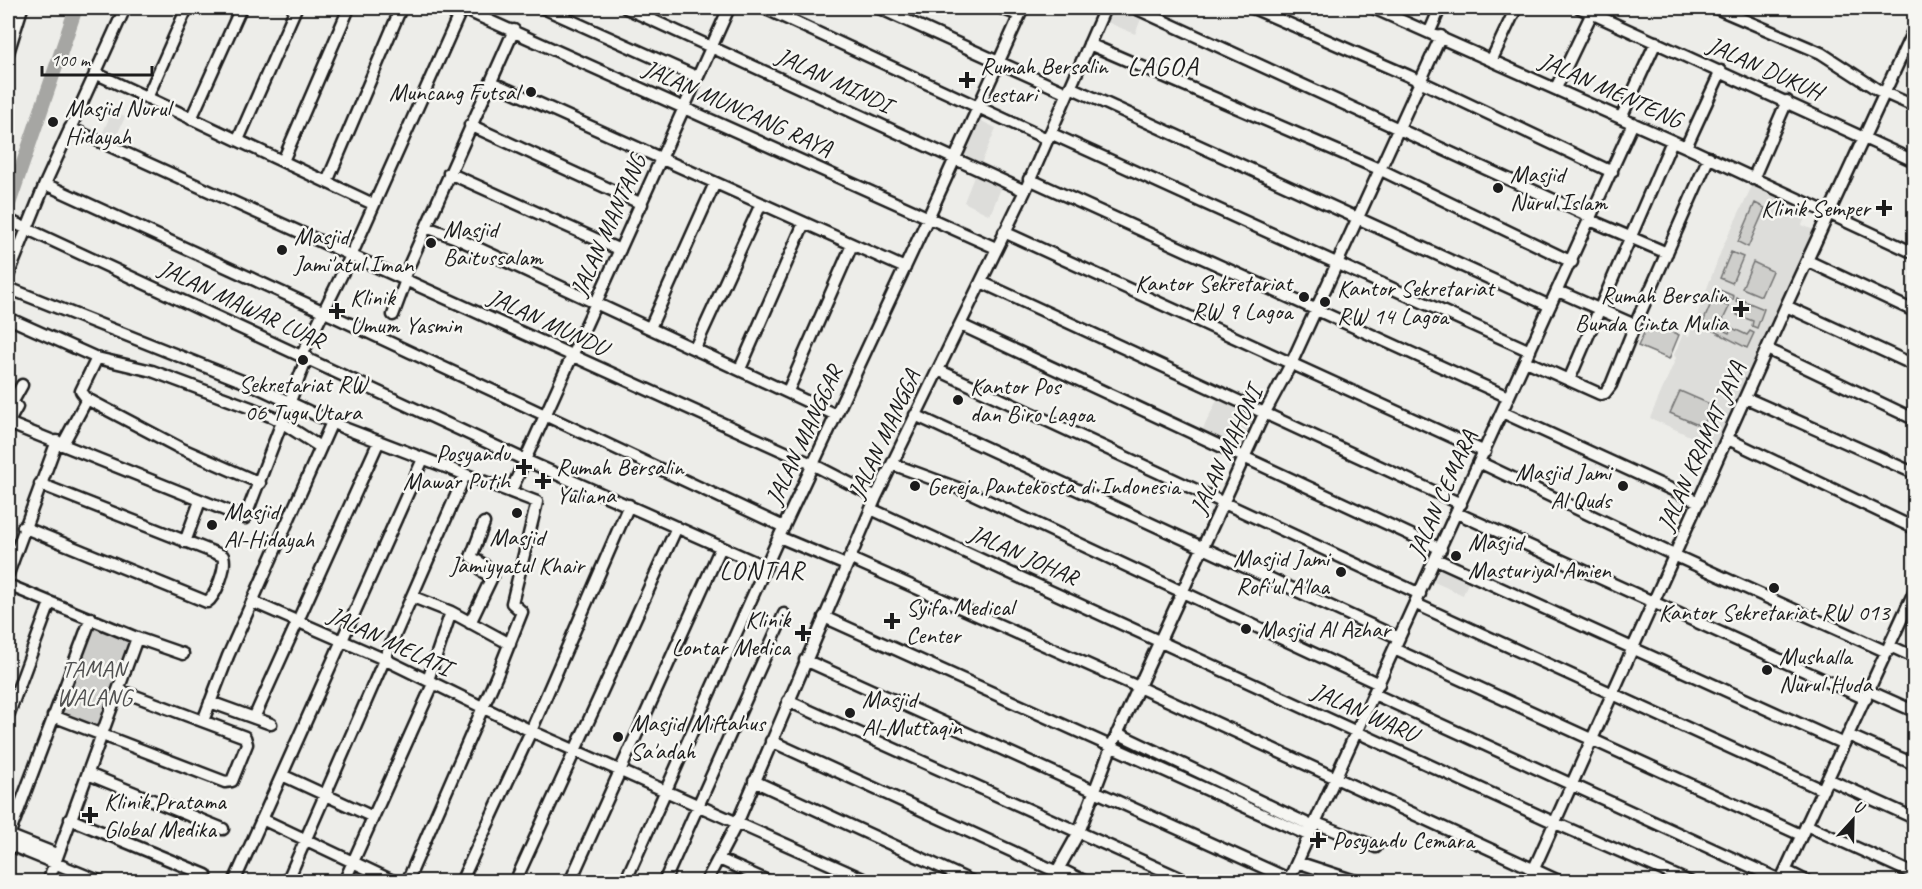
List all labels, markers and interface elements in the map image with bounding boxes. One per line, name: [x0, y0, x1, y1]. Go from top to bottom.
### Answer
street label: JALAN DUKUH: [1702, 29, 1831, 108]
scale bar: [42, 39, 152, 77]
street label: JALAN MINDI: [771, 40, 901, 122]
street label: JALAN MENTENG: [1534, 45, 1689, 136]
text: 100 m: [51, 49, 92, 71]
district label: LAGOA: [1127, 49, 1199, 83]
place label: Rumah Bersalin Lestari: [980, 51, 1109, 109]
street label: JALAN MUNCANG RAYA: [638, 52, 838, 164]
marker: Rumah Bersalin Lestari: [958, 71, 976, 89]
place label: Muncang Futsal: [389, 77, 523, 107]
marker: Muncang Futsal: [524, 85, 538, 99]
place label: Masjid Nurul Hidayah: [65, 93, 174, 151]
marker: Masjid Nurul Hidayah: [46, 115, 60, 129]
street label: JALAN MANTANG: [563, 148, 653, 301]
place label: Masjid Nurul Islam: [1510, 159, 1608, 217]
marker: Masjid Nurul Islam: [1491, 181, 1505, 195]
place label: Klinik Semper: [1761, 193, 1872, 223]
marker: Klinik Semper: [1875, 199, 1893, 217]
place label: Masjid Baitussalam: [443, 214, 544, 272]
place label: Masjid Jami'atul Iman: [293, 221, 414, 279]
marker: Masjid Baitussalam: [424, 236, 438, 250]
marker: Masjid Jami'atul Iman: [275, 243, 289, 257]
street label: JALAN MAWAR LUAR: [154, 252, 331, 356]
place label: Kantor Sekretariat RW 9 Lagoa: [1135, 268, 1294, 326]
place label: Kantor Sekretariat RW 14 Lagoa: [1337, 273, 1496, 331]
place label: Rumah Bersalin Bunda Cinta Mulia: [1575, 280, 1730, 338]
street label: JALAN MUNDU: [483, 281, 616, 364]
place label: Klinik Umum Yasmin: [350, 282, 462, 340]
marker: Kantor Sekretariat RW 9 Lagoa: [1297, 290, 1311, 304]
marker: Kantor Sekretariat RW 14 Lagoa: [1318, 295, 1332, 309]
marker: Rumah Bersalin Bunda Cinta Mulia: [1732, 300, 1750, 318]
marker: Klinik Umum Yasmin: [328, 302, 346, 320]
marker: Sekretariat RW 06 Tugu Utara: [296, 353, 310, 367]
street label: JALAN KRAMAT JAYA: [1650, 356, 1752, 536]
street label: JALAN MANGGAR: [758, 359, 850, 510]
street label: JALAN MANGGA: [841, 364, 927, 504]
place label: Sekretariat RW 06 Tugu Utara: [239, 369, 370, 427]
place label: Kantor Pos dan Biro Lagoa: [970, 371, 1096, 429]
street label: JALAN MAHONI: [1183, 376, 1271, 520]
marker: Kantor Pos dan Biro Lagoa: [951, 393, 965, 407]
street label: JALAN CEMARA: [1400, 425, 1484, 563]
place label: Posyandu Mawar Putih: [403, 438, 512, 496]
place label: Rumah Bersalin Yuliana: [556, 452, 685, 510]
place label: Masjid Jami Al Quds: [1515, 457, 1613, 515]
marker: Posyandu Mawar Putih: [515, 458, 533, 476]
place label: Gereja Pantekosta di Indonesia: [927, 471, 1182, 501]
marker: Rumah Bersalin Yuliana: [534, 472, 552, 490]
marker: Gereja Pantekosta di Indonesia: [908, 479, 922, 493]
marker: Masjid Jami Al Quds: [1616, 479, 1630, 493]
place label: Masjid Al-Hidayah: [224, 496, 315, 554]
marker: Masjid Jamiyyatul Khair: [510, 506, 524, 520]
street label: JALAN JOHAR: [964, 517, 1085, 593]
marker: Masjid Al-Hidayah: [205, 518, 219, 532]
place label: Masjid Jamiyyatul Khair: [449, 522, 586, 580]
place label: Masjid Masturiyal Amien: [1468, 527, 1612, 585]
place label: Masjid Jami Rofi'ul A'laa: [1233, 543, 1331, 601]
marker: Masjid Masturiyal Amien: [1449, 549, 1463, 563]
district label: LONTAR: [719, 554, 806, 587]
marker: Masjid Jami Rofi'ul A'laa: [1334, 565, 1348, 579]
marker: Kantor Sekretariat RW 013: [1767, 581, 1781, 595]
place label: Syifa Medical Center: [906, 592, 1018, 650]
place label: Kantor Sekretariat RW 013: [1658, 597, 1892, 627]
street label: JALAN MELATI: [323, 599, 461, 685]
place label: Klinik Lontar Medica: [671, 604, 792, 662]
marker: Syifa Medical Center: [883, 612, 901, 630]
place label: Masjid Al Azhar: [1258, 614, 1392, 644]
marker: Masjid Al Azhar: [1239, 622, 1253, 636]
marker: Klinik Lontar Medica: [794, 624, 812, 642]
place label: Mushalla Nurul Huda: [1779, 641, 1873, 699]
park label: TAMAN WALANG: [56, 654, 134, 712]
marker: Mushalla Nurul Huda: [1760, 663, 1774, 677]
street label: JALAN WARU: [1307, 675, 1426, 750]
place label: Masjid Al-Muttaqin: [862, 684, 963, 742]
marker: Masjid Al-Muttaqin: [843, 706, 857, 720]
place label: Masjid Miftahus Sa'adah: [630, 708, 767, 766]
marker: Masjid Miftahus Sa'adah: [611, 730, 625, 744]
place label: Klinik Pratama Global Medika: [104, 786, 227, 844]
north arrow: [1823, 790, 1883, 850]
text: U: [1851, 796, 1869, 819]
marker: Klinik Pratama Global Medika: [81, 806, 99, 824]
place label: Posyandu Cemara: [1332, 825, 1476, 855]
marker: Posyandu Cemara: [1309, 831, 1327, 849]

